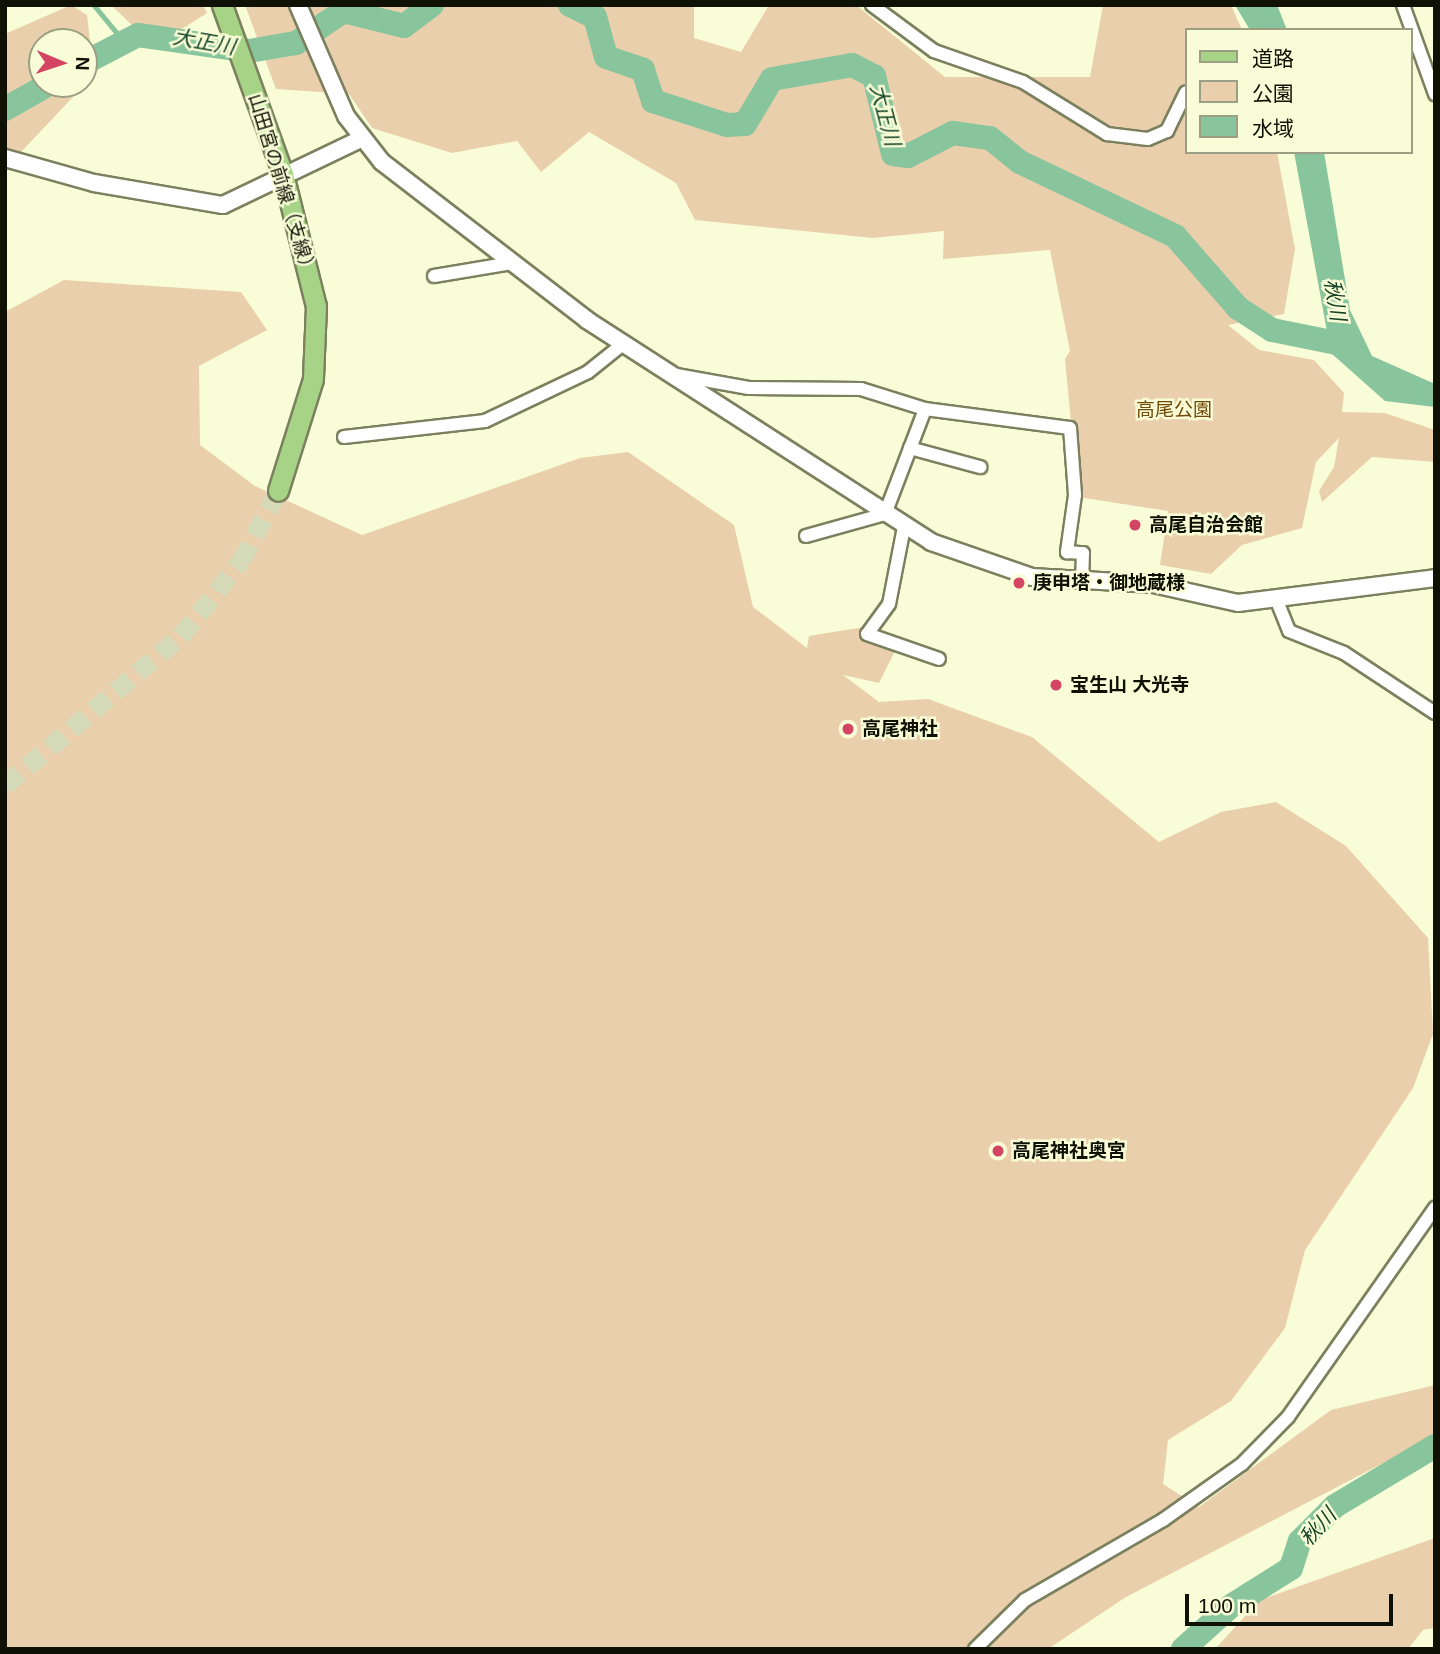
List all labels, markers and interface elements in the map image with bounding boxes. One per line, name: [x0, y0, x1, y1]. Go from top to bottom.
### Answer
water label: 大正川: [171, 24, 237, 60]
north arrow: [28, 28, 98, 98]
legend: [1184, 28, 1412, 154]
text: 道路: [1252, 47, 1294, 70]
text: N: [72, 56, 93, 71]
water label: 大正川: [865, 81, 905, 149]
text: 公園: [1252, 82, 1294, 105]
street label: 山田宮の前線（支線）: [243, 91, 321, 279]
text: 水域: [1252, 117, 1294, 140]
water label: 秋川: [1319, 277, 1351, 323]
park label: 高尾公園: [1136, 399, 1212, 421]
place label: 高尾自治会館: [1149, 514, 1263, 536]
marker: 高尾自治会館: [1127, 517, 1143, 533]
place label: 庚申塔・御地蔵様: [1033, 572, 1185, 594]
marker: 庚申塔・御地蔵様: [1011, 575, 1027, 591]
place label: 宝生山 大光寺: [1070, 674, 1189, 696]
marker: 宝生山 大光寺: [1048, 677, 1064, 693]
place label: 高尾神社: [862, 718, 938, 740]
marker: 高尾神社: [840, 721, 856, 737]
place label: 高尾神社奥宮: [1012, 1140, 1126, 1162]
marker: 高尾神社奥宮: [990, 1143, 1006, 1159]
water label: 秋川: [1295, 1503, 1341, 1551]
scale bar: [1188, 1580, 1396, 1624]
text: 100 m: [1198, 1594, 1256, 1617]

